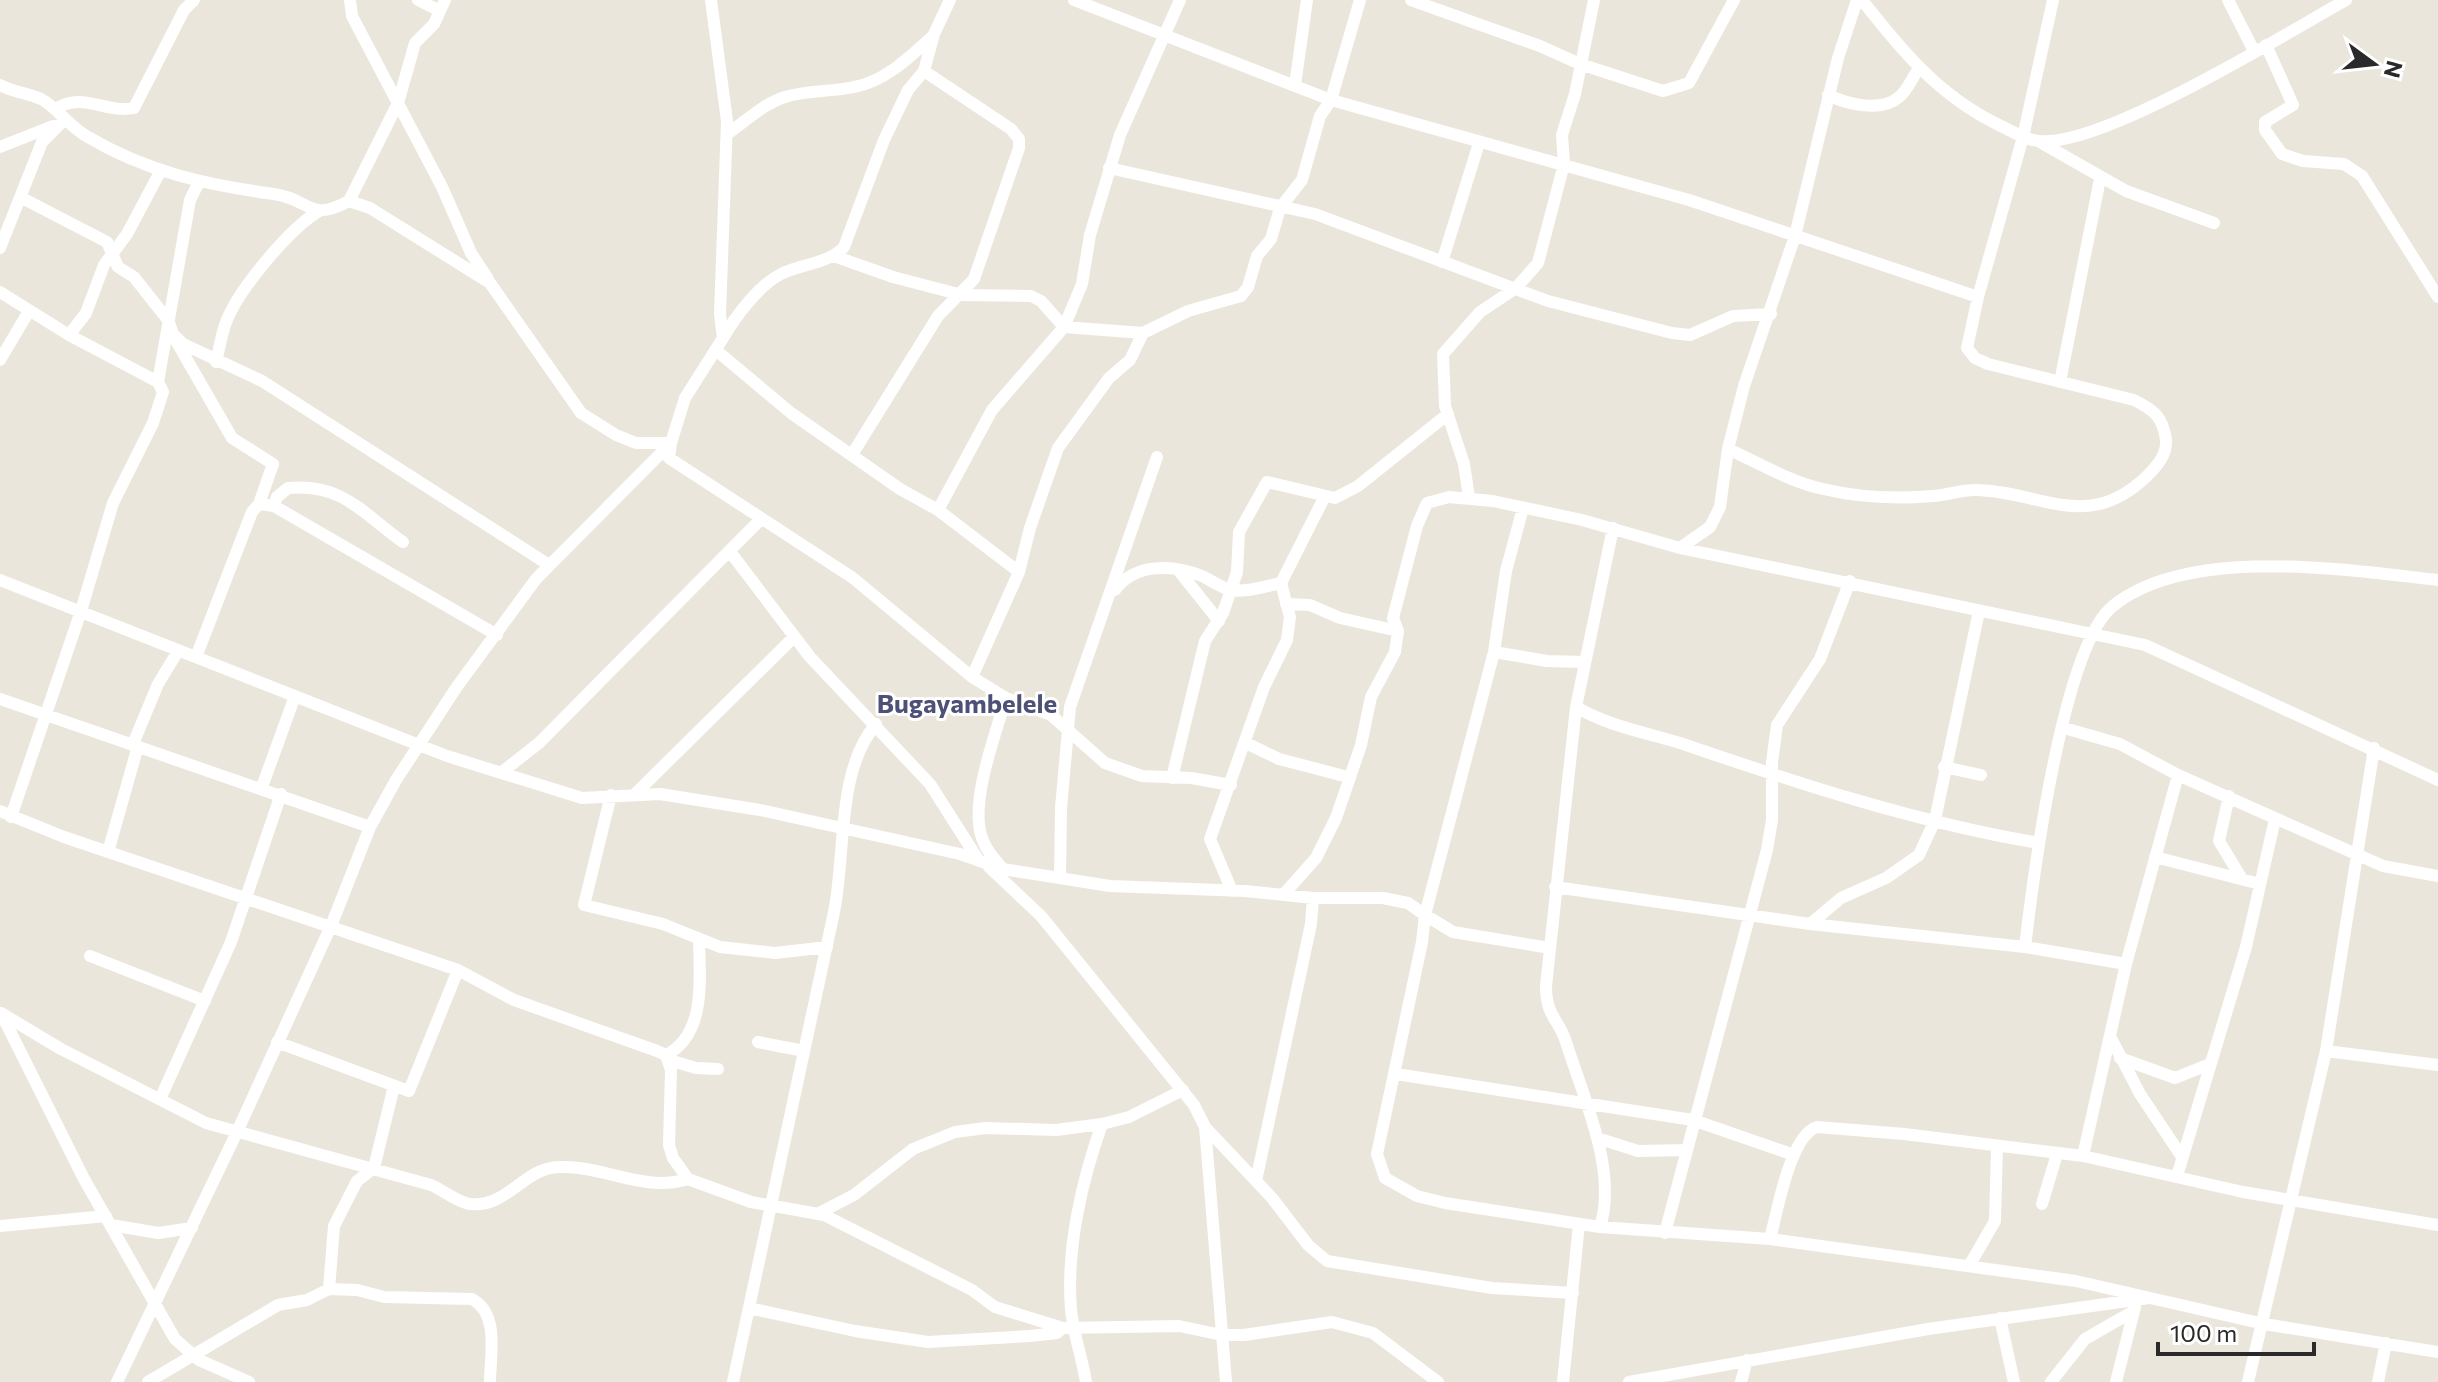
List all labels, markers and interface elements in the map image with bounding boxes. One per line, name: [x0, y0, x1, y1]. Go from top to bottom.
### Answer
north arrow: [2334, 24, 2414, 104]
text: N: [2379, 58, 2409, 81]
district label: Bugayambelele: [877, 687, 1057, 718]
scale bar: [2158, 1306, 2314, 1356]
text: 100 m: [2170, 1318, 2237, 1347]

